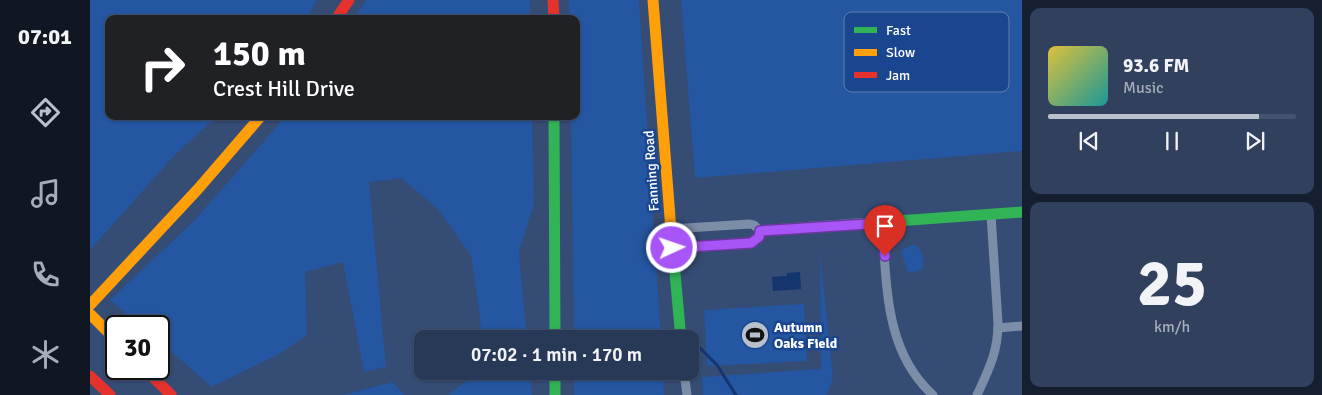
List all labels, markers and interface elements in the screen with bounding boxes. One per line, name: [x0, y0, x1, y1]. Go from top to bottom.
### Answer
legend: [844, 12, 1009, 92]
text: Fast: [886, 22, 911, 39]
text: 07:01: [18, 23, 72, 50]
text: 150 m: [213, 32, 306, 75]
icon: right: [130, 35, 195, 100]
text: Slow: [886, 44, 915, 61]
text: 93.6 FM: [1123, 54, 1189, 78]
text: Jam: [886, 67, 910, 84]
text: Crest Hill Drive: [213, 75, 355, 102]
text: Music: [1123, 78, 1164, 98]
icon: directions: [28, 95, 63, 130]
icon: previous: [1075, 127, 1103, 155]
icon: pause: [1158, 127, 1186, 155]
icon: next: [1241, 127, 1269, 155]
street label: Fanning Road: [640, 130, 663, 212]
icon: music: [28, 176, 63, 211]
pin: [864, 205, 906, 256]
icon: arrive: [871, 212, 899, 240]
position arrow: [645, 221, 697, 273]
text: 25: [1137, 244, 1207, 324]
icon: phone: [28, 257, 63, 292]
speed limit sign: 30: [105, 315, 170, 380]
text: km/h: [1154, 317, 1190, 337]
place label: Autumn Oaks Field: [774, 319, 838, 352]
sports icon: Autumn Oaks Field: [740, 320, 770, 350]
icon: climate: [28, 337, 63, 372]
text: 07:02 · 1 min · 170 m: [471, 343, 642, 367]

